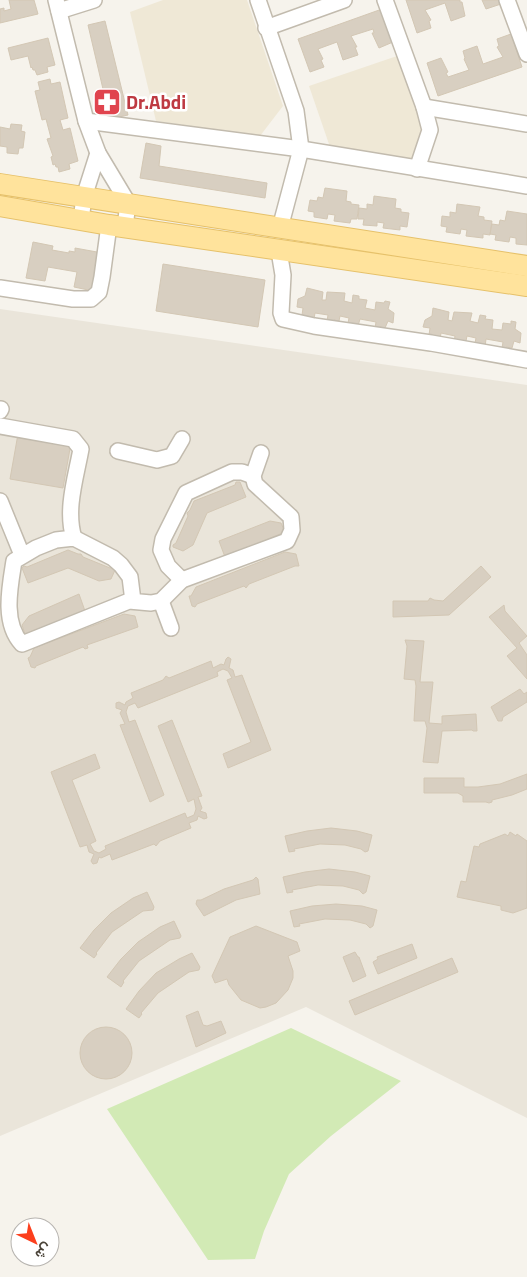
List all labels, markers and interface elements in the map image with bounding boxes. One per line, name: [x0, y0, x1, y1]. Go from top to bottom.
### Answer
pharmacy icon: Dr.Abdi: [92, 87, 122, 117]
place label: Dr.Abdi: [126, 87, 186, 116]
north arrow: [10, 1217, 60, 1267]
text: ش: [31, 1238, 58, 1265]

